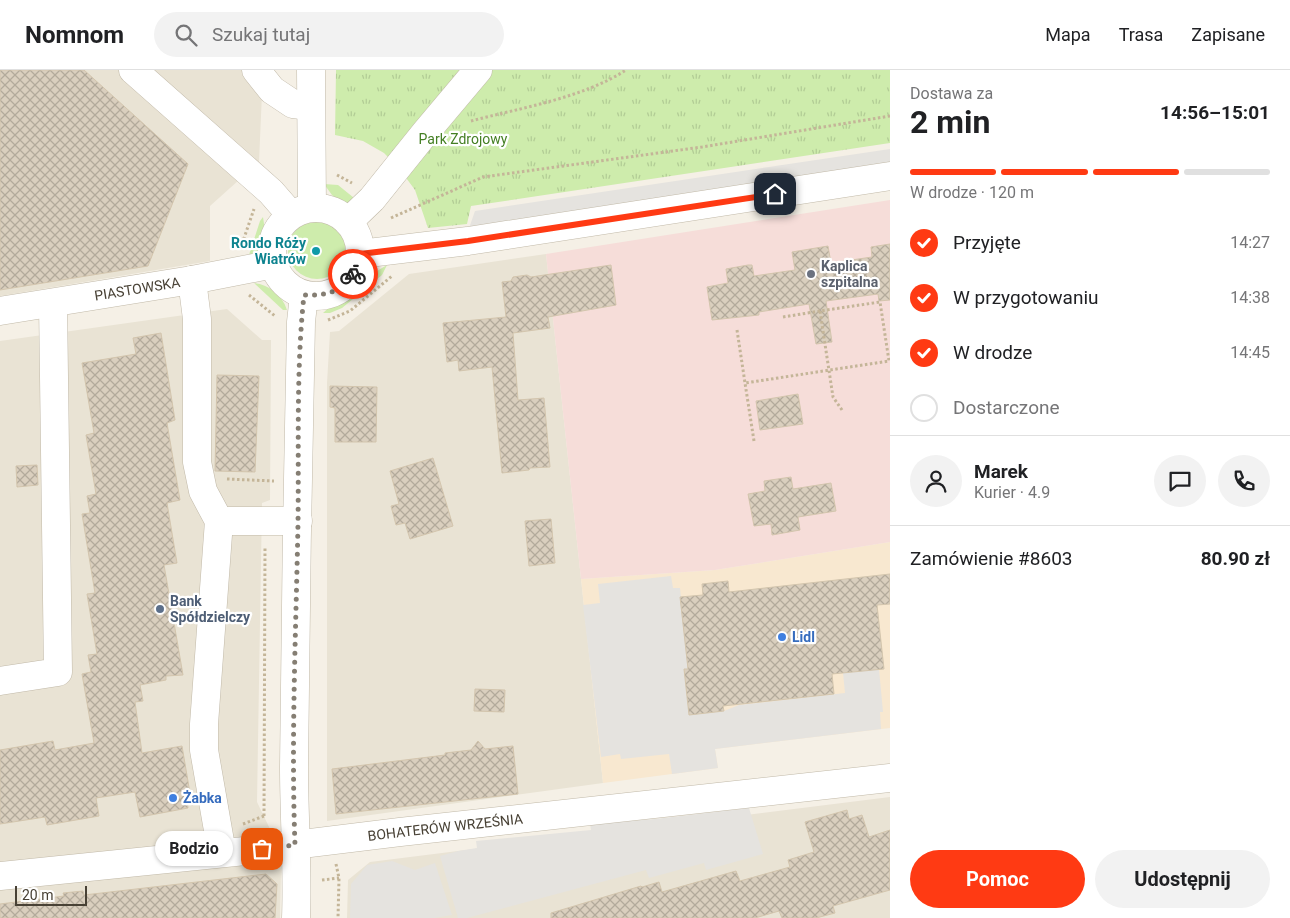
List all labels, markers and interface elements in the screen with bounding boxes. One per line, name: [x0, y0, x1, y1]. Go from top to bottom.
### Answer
search box: [154, 12, 504, 57]
text: Nomnom: [25, 21, 124, 49]
icon: search: [172, 21, 200, 49]
text: Szukaj tutaj: [212, 23, 310, 46]
text: Mapa: [1045, 24, 1091, 45]
text: Trasa: [1119, 24, 1163, 45]
text: Zapisane: [1191, 24, 1265, 45]
text: Dostawa za: [910, 84, 993, 103]
text: 14:56–15:01: [1160, 101, 1270, 124]
text: 2 min: [910, 103, 990, 141]
park label: Park Zdrojowy: [419, 131, 508, 147]
pin: [754, 173, 796, 215]
icon: home: [761, 180, 789, 208]
text: W drodze · 120 m: [910, 183, 1034, 202]
icon: check: [910, 229, 938, 257]
text: Przyjęte: [953, 231, 1021, 254]
text: 14:27: [1230, 233, 1270, 252]
place label: Rondo Róży Wiatrów: [231, 235, 307, 267]
marker: Rondo Róży Wiatrów: [310, 245, 322, 257]
courier: [328, 249, 378, 299]
place label: Kaplica szpitalna: [821, 258, 879, 290]
icon: bike: [339, 260, 367, 288]
marker: Kaplica szpitalna: [805, 268, 817, 280]
street label: PIASTOWSKA: [93, 274, 181, 304]
icon: check: [910, 284, 938, 312]
text: W przygotowaniu: [953, 286, 1099, 309]
text: 14:38: [1230, 288, 1270, 307]
icon: check: [910, 339, 938, 367]
text: W drodze: [953, 341, 1032, 364]
text: 14:45: [1230, 343, 1270, 362]
text: Dostarczone: [953, 396, 1060, 419]
button: person: [910, 455, 962, 507]
button: chat: [1154, 455, 1206, 507]
button: phone: [1218, 455, 1270, 507]
text: Marek: [974, 460, 1028, 483]
text: Kurier · 4.9: [974, 483, 1050, 502]
text: Zamówienie #8603: [910, 547, 1073, 570]
text: 80.90 zł: [1201, 547, 1270, 570]
place label: Bank Spółdzielczy: [170, 593, 251, 625]
marker: Bank Spółdzielczy: [154, 603, 166, 615]
place label: Lidl: [792, 629, 815, 645]
marker: Lidl: [776, 631, 788, 643]
place label: Żabka: [183, 790, 222, 806]
marker: Żabka: [167, 792, 179, 804]
street label: BOHATERÓW WRZEŚNIA: [367, 811, 524, 844]
pin: [241, 828, 283, 870]
callout: Bodzio: [154, 832, 232, 866]
icon: bag: [248, 835, 276, 863]
text: Bodzio: [169, 839, 219, 858]
button: Pomoc: [910, 850, 1085, 908]
button: Udostępnij: [1095, 850, 1270, 908]
scale bar: [15, 883, 88, 906]
text: 20 m: [22, 887, 54, 903]

